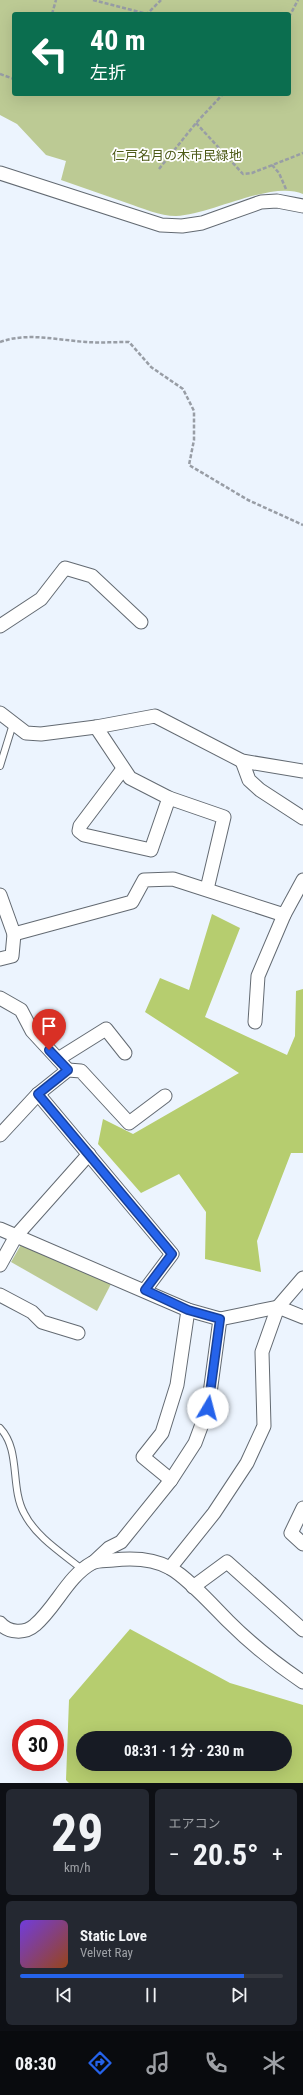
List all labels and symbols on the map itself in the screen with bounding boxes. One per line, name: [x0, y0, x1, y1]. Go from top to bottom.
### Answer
park label: 仁戸名月の木市民緑地: [112, 148, 242, 163]
pin: [32, 1009, 66, 1050]
position arrow: [187, 1387, 229, 1429]
speed limit sign: 30: [12, 1719, 64, 1771]

